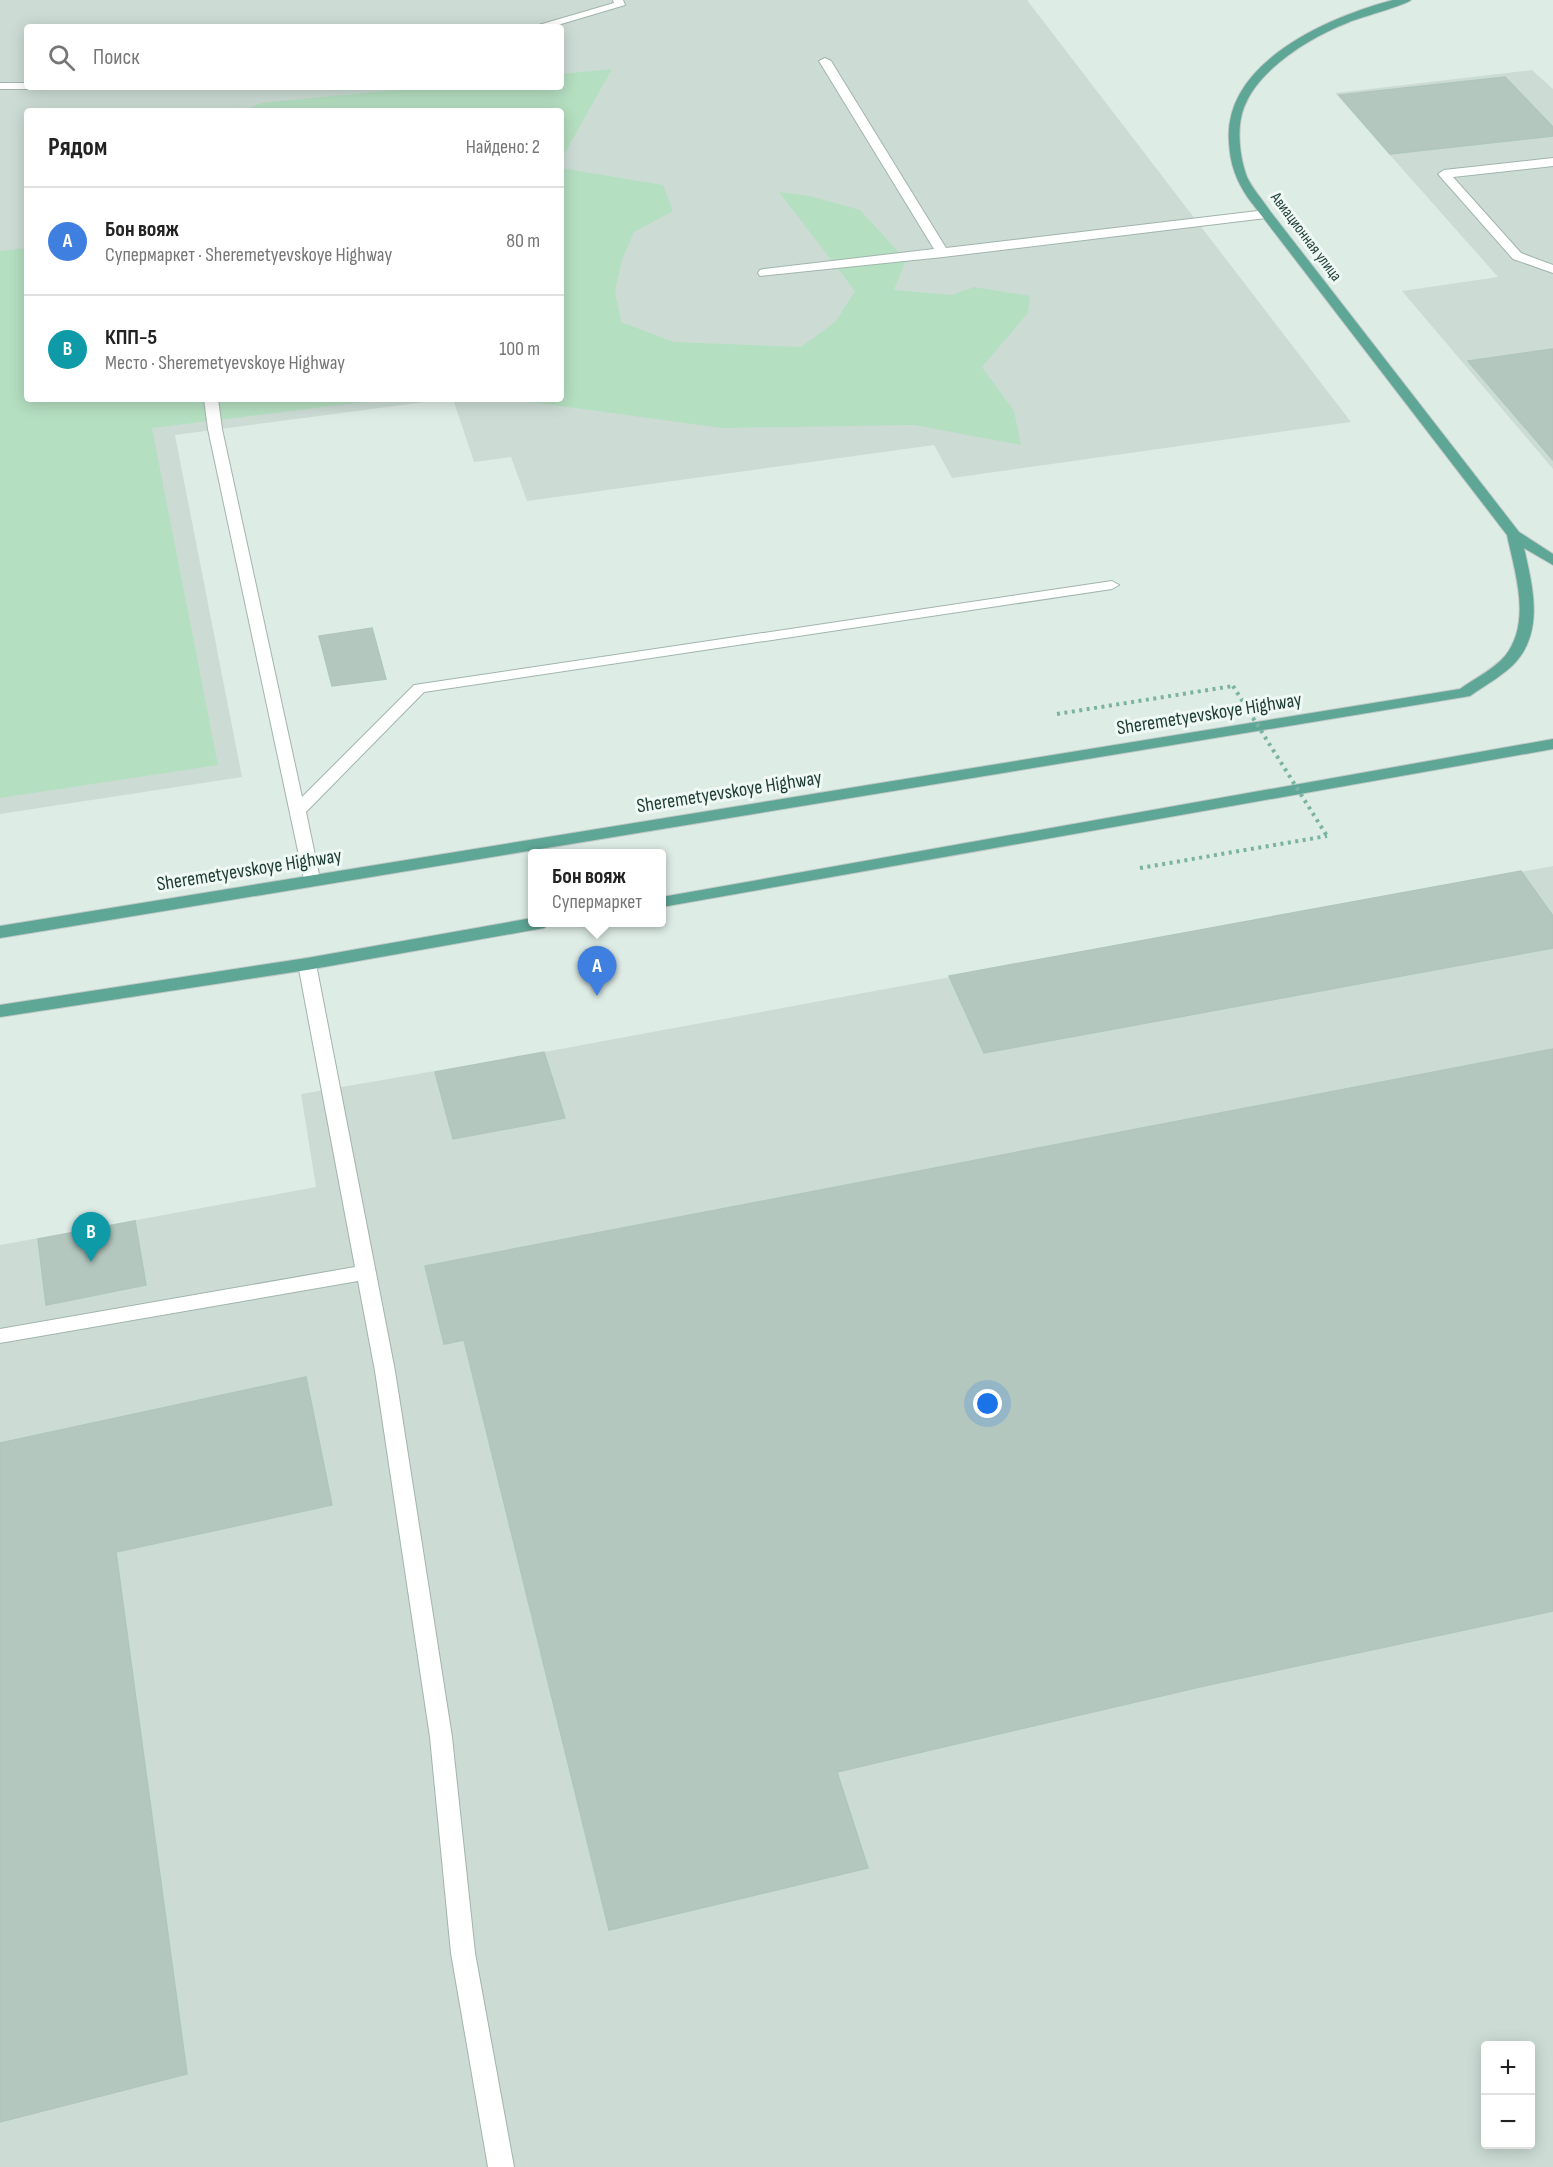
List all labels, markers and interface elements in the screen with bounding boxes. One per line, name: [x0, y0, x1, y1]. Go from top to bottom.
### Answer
search box: [24, 24, 564, 90]
icon: search: [45, 41, 78, 74]
text: Поиск: [93, 44, 139, 71]
text: Рядом: [48, 132, 107, 163]
text: Найдено: 2: [466, 135, 540, 159]
street label: Авиационная улица: [1266, 188, 1345, 285]
text: Бон вояж: [105, 216, 179, 243]
text: A: [63, 229, 72, 253]
text: 80 m: [506, 229, 540, 253]
text: Супермаркет · Sheremetyevskoye Highway: [105, 243, 392, 267]
text: КПП-5: [105, 324, 157, 351]
text: B: [63, 337, 72, 361]
text: 100 m: [499, 337, 540, 361]
text: Место · Sheremetyevskoye Highway: [105, 351, 345, 375]
street label: Sheremetyevskoye Highway: [1115, 687, 1304, 740]
street label: Sheremetyevskoye Highway: [635, 765, 824, 818]
street label: Sheremetyevskoye Highway: [155, 843, 344, 896]
popup: [528, 849, 666, 927]
text: Бон вояж: [552, 863, 626, 890]
text: Супермаркет: [552, 890, 642, 914]
pin: A: [578, 946, 616, 996]
pin: B: [72, 1212, 110, 1262]
your location: [973, 1389, 1002, 1418]
map controls: [1481, 2041, 1535, 2149]
button: +: [1481, 2041, 1535, 2095]
button: −: [1481, 2095, 1535, 2149]

